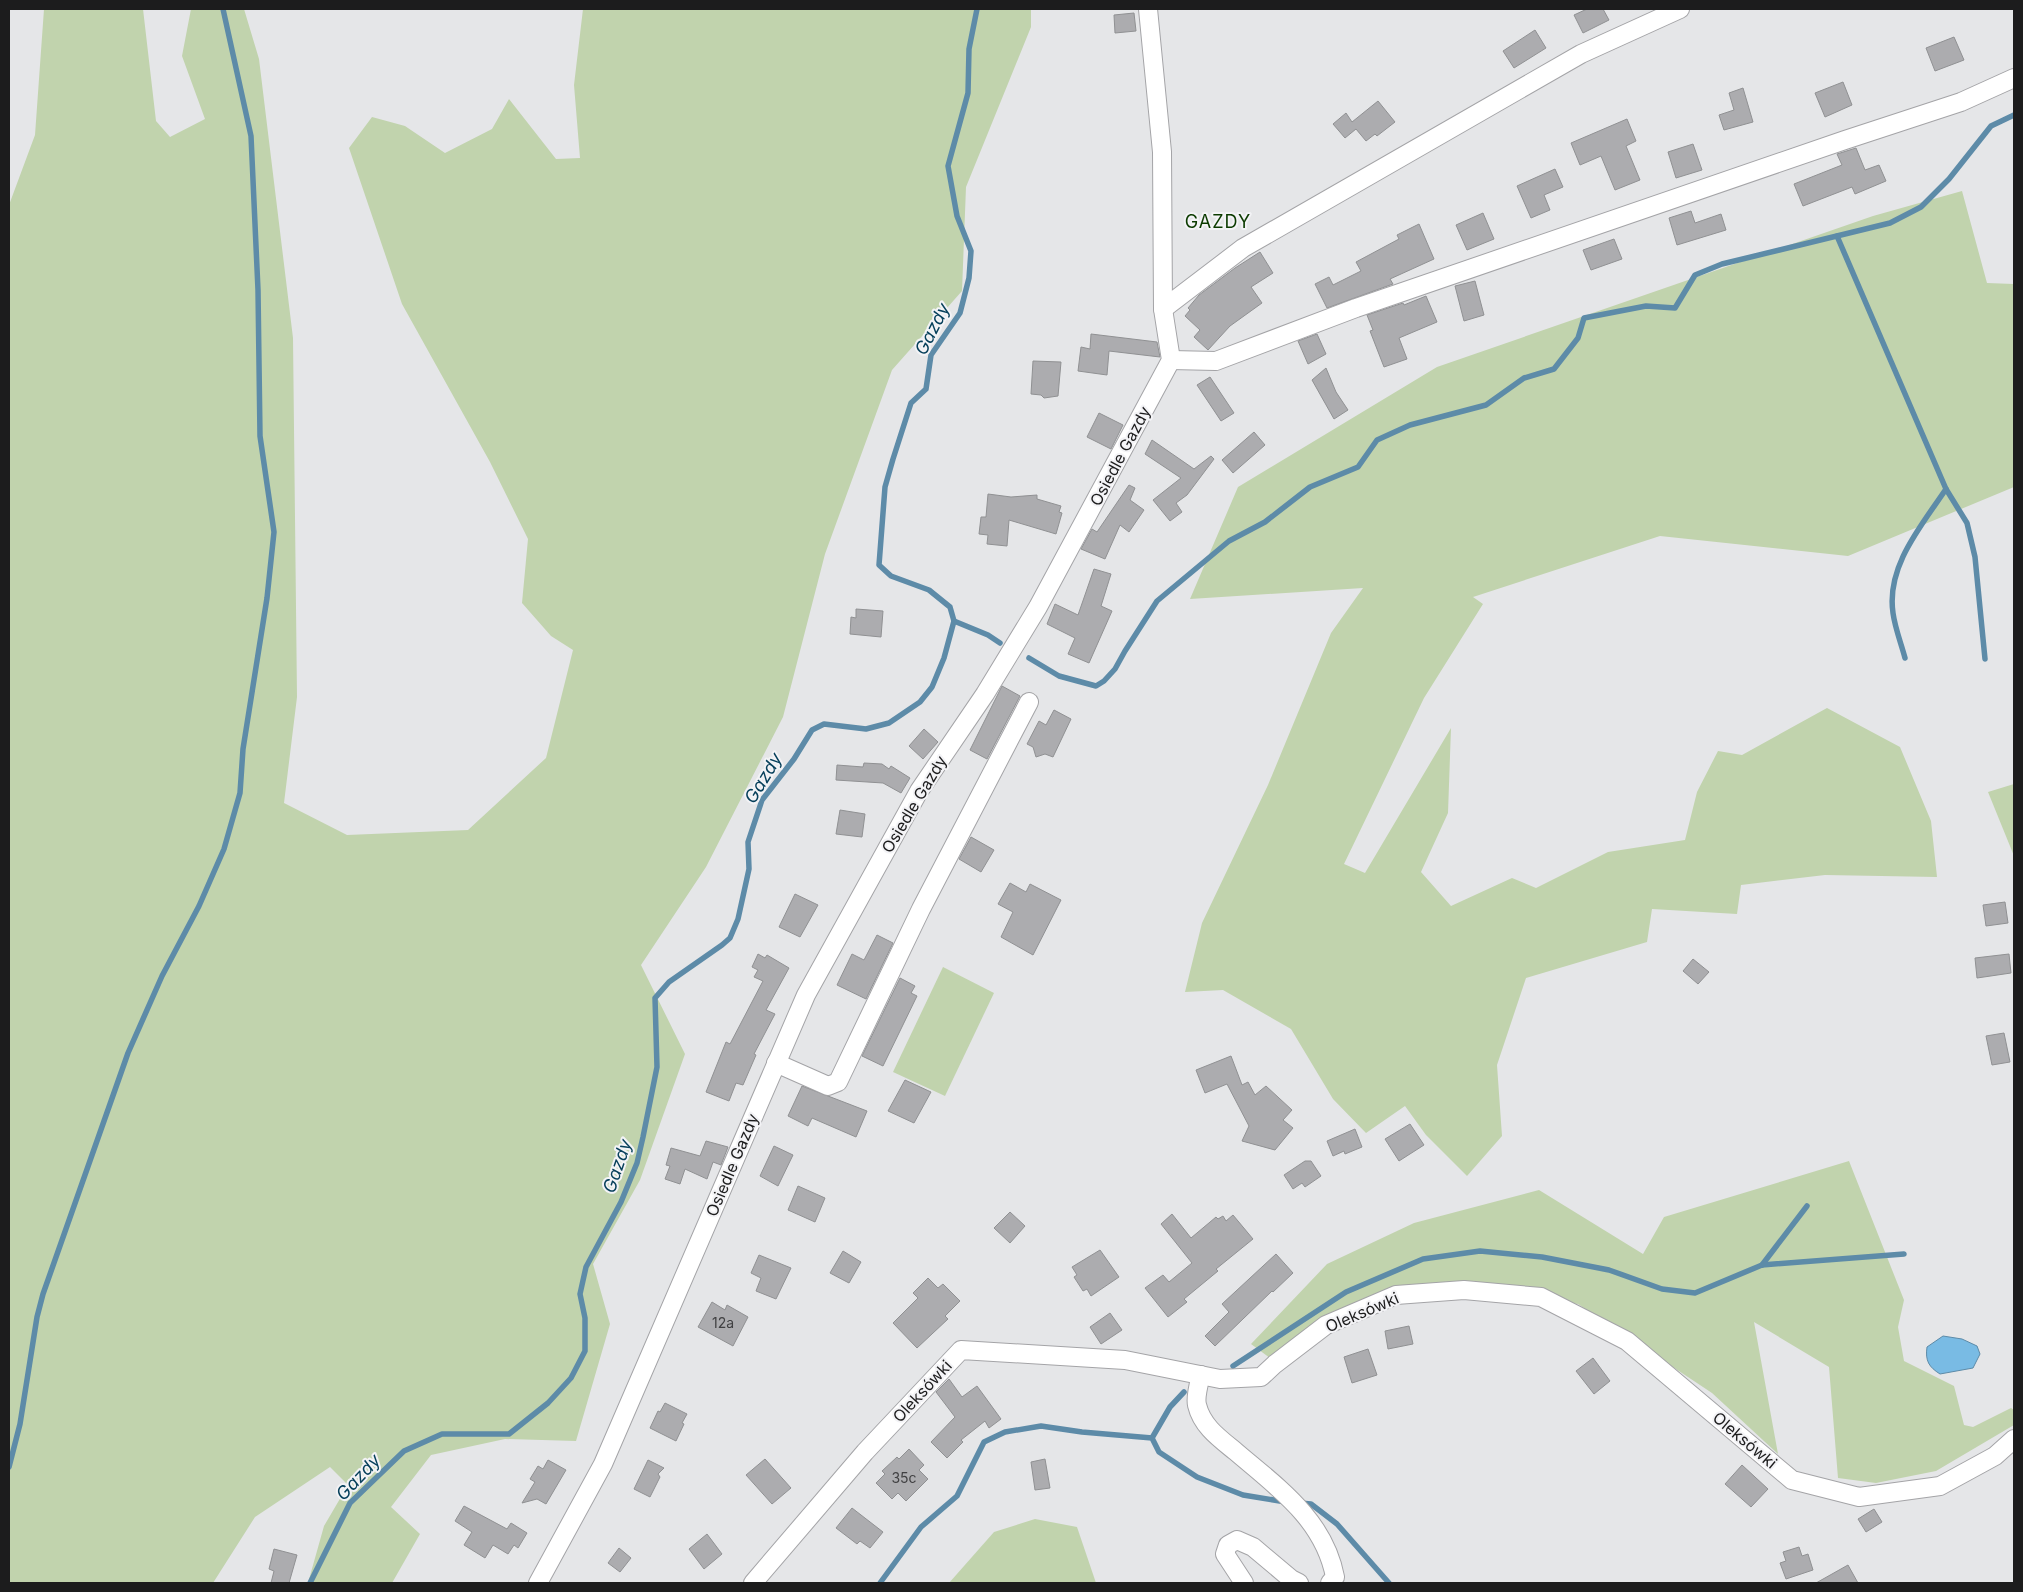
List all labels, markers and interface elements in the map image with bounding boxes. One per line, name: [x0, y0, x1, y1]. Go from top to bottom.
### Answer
district label: GAZDY: [1185, 211, 1251, 232]
water label: Gazdy: [910, 299, 954, 358]
street label: Osiedle Gazdy: [1085, 403, 1155, 509]
water label: Gazdy: [740, 748, 787, 807]
street label: Osiedle Gazdy: [877, 752, 951, 856]
street label: Osiedle Gazdy: [701, 1111, 763, 1219]
water label: Gazdy: [598, 1136, 636, 1196]
street label: Oleksówki: [1322, 1288, 1402, 1336]
house number: 12a: [712, 1314, 734, 1331]
street label: Oleksówki: [888, 1356, 956, 1426]
street label: Oleksówki: [1709, 1407, 1781, 1473]
water label: Gazdy: [331, 1449, 385, 1504]
house number: 35c: [891, 1469, 917, 1486]

